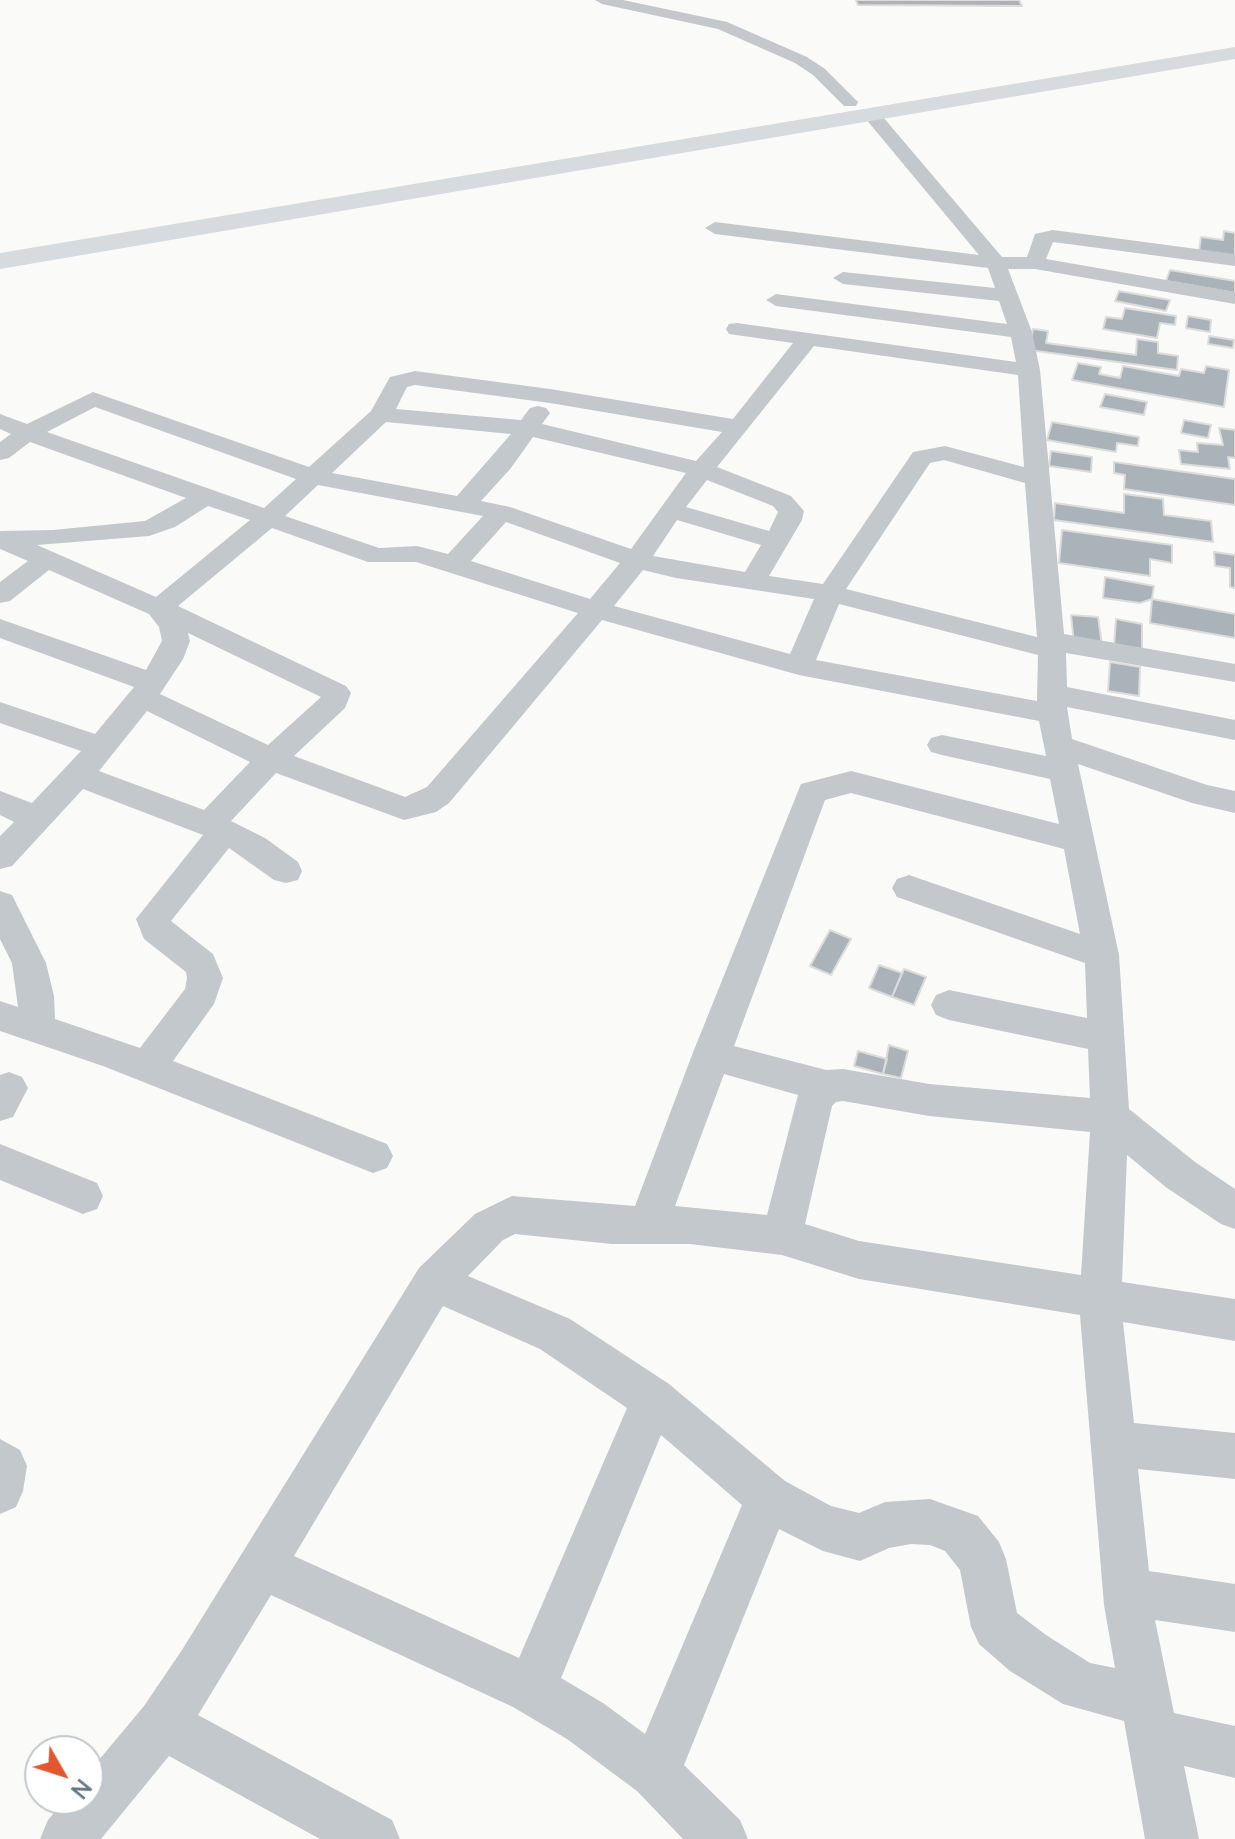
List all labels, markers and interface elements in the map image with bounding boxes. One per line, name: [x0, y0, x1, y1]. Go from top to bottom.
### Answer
north arrow: [24, 1735, 104, 1815]
text: N: [66, 1774, 97, 1804]

